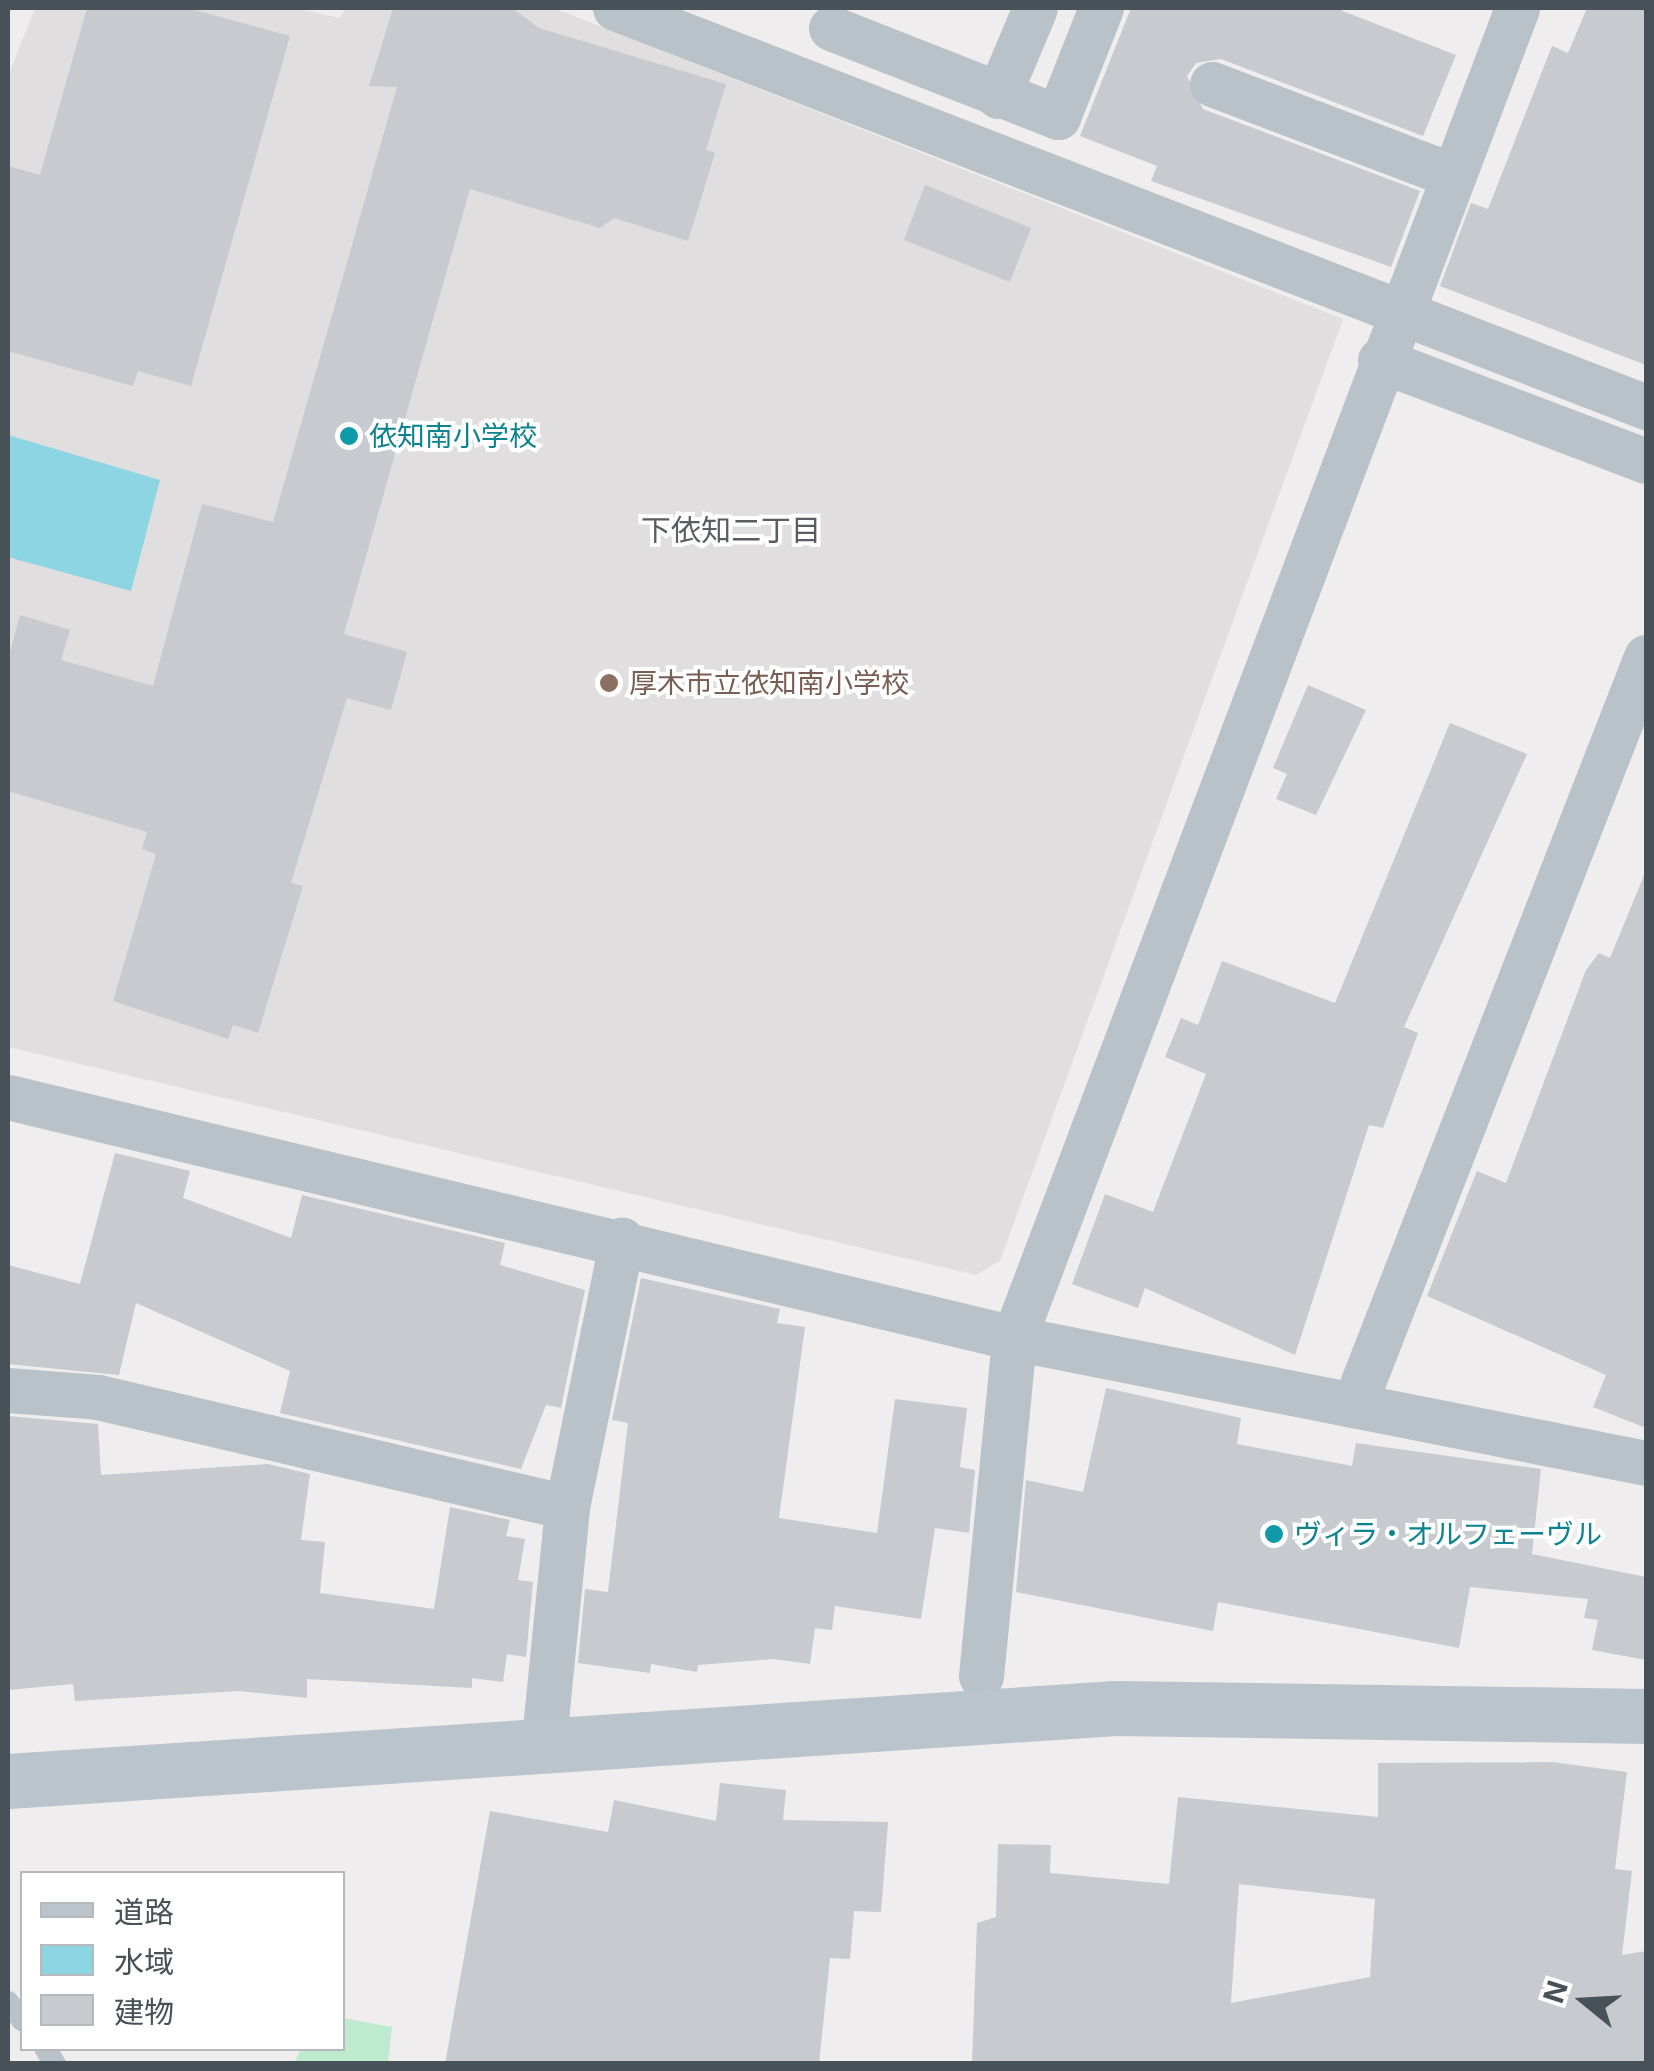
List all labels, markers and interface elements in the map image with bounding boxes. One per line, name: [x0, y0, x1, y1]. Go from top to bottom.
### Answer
place label: 依知南小学校: [369, 419, 537, 453]
marker: 依知南小学校: [338, 425, 360, 447]
district label: 下依知二丁目: [641, 512, 821, 548]
place label: 厚木市立依知南小学校: [629, 666, 909, 700]
marker: 厚木市立依知南小学校: [598, 672, 620, 694]
place label: ヴィラ・オルフェーヴル: [1294, 1517, 1602, 1551]
marker: ヴィラ・オルフェーヴル: [1263, 1523, 1285, 1545]
legend: [20, 1871, 345, 2051]
text: 道路: [114, 1894, 174, 1930]
text: 水域: [114, 1944, 174, 1980]
north arrow: [1534, 1951, 1634, 2051]
text: N: [1536, 1976, 1575, 2007]
text: 建物: [114, 1994, 174, 2030]

